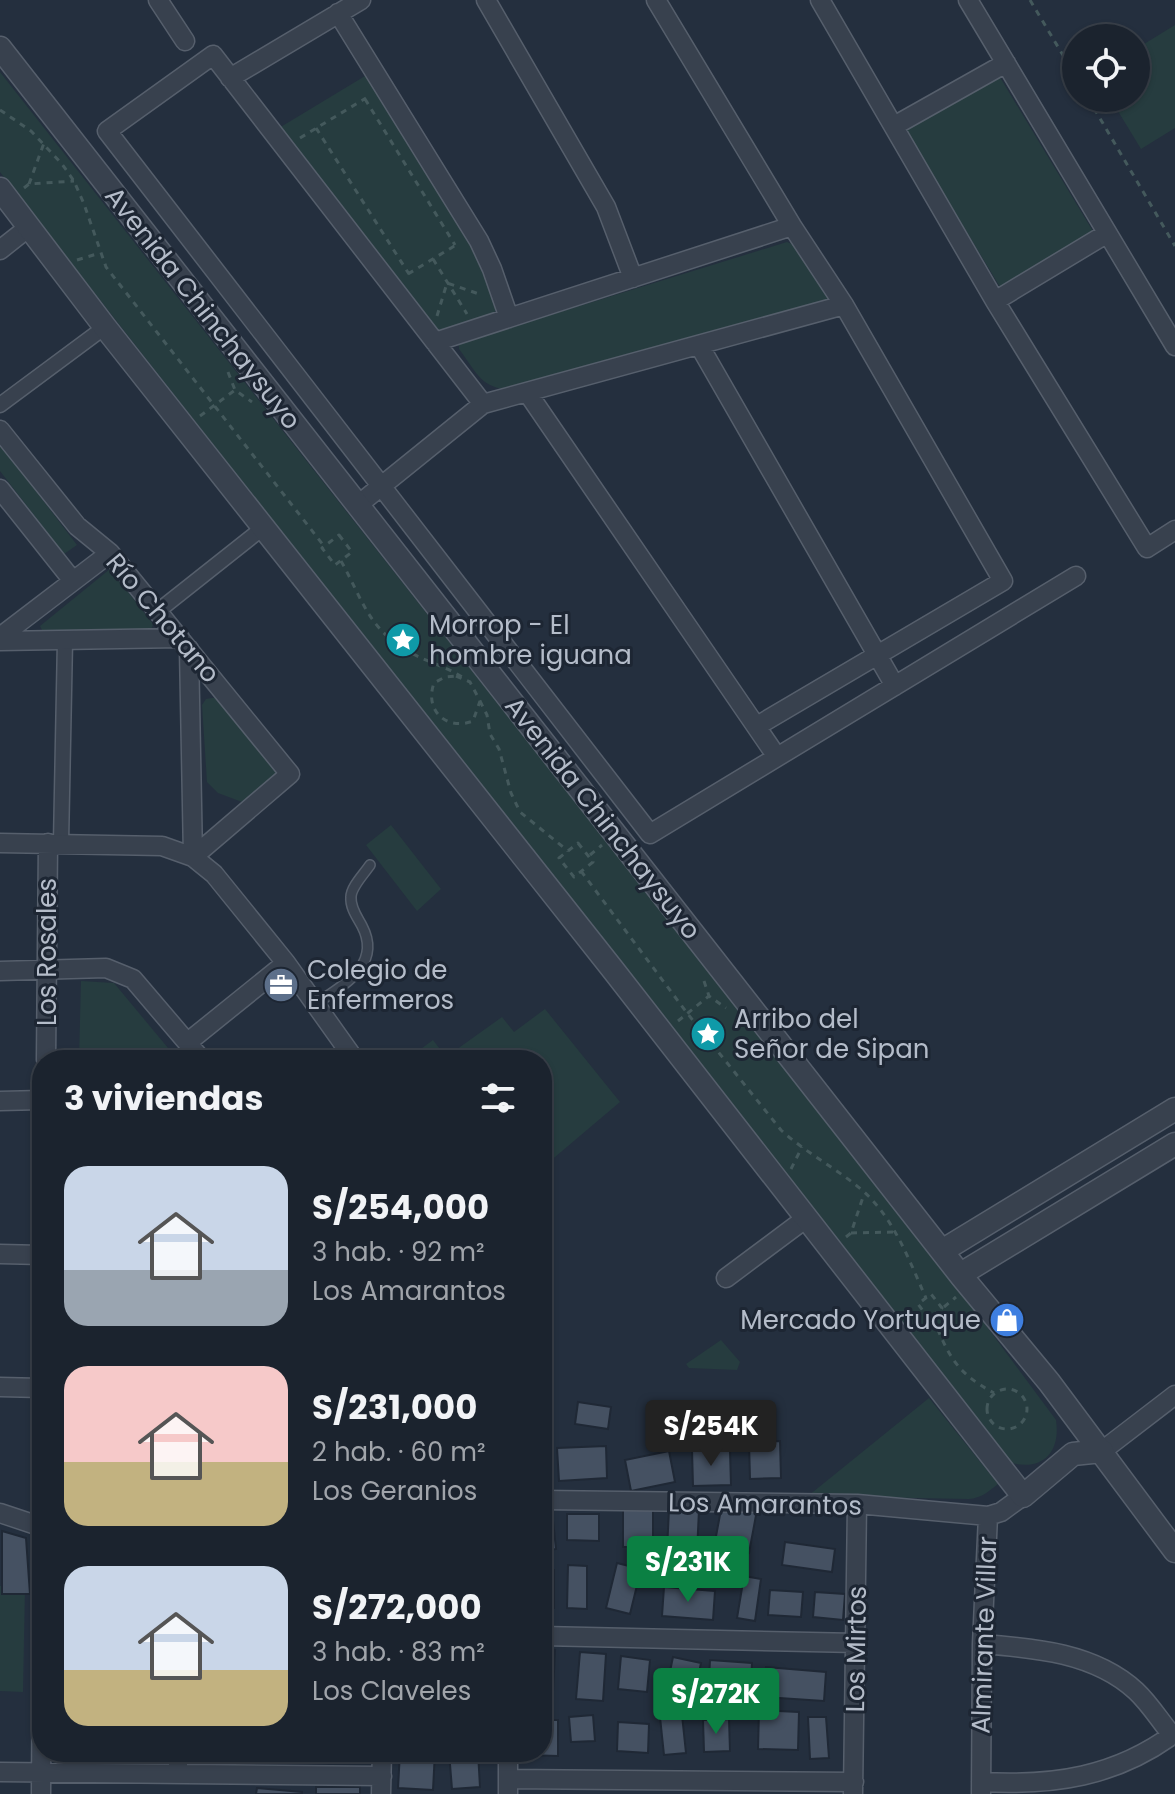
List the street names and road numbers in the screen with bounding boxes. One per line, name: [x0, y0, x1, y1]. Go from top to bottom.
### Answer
street label: Avenida Chinchaysuyo: [97, 179, 309, 437]
street label: Río Chotano: [98, 545, 228, 691]
street label: Avenida Chinchaysuyo: [497, 689, 709, 947]
street label: Los Rosales: [29, 878, 65, 1026]
street label: Los Amarantos: [668, 1484, 862, 1524]
street label: Almirante Villar: [963, 1536, 1005, 1734]
street label: Los Mirtos: [837, 1585, 875, 1713]

